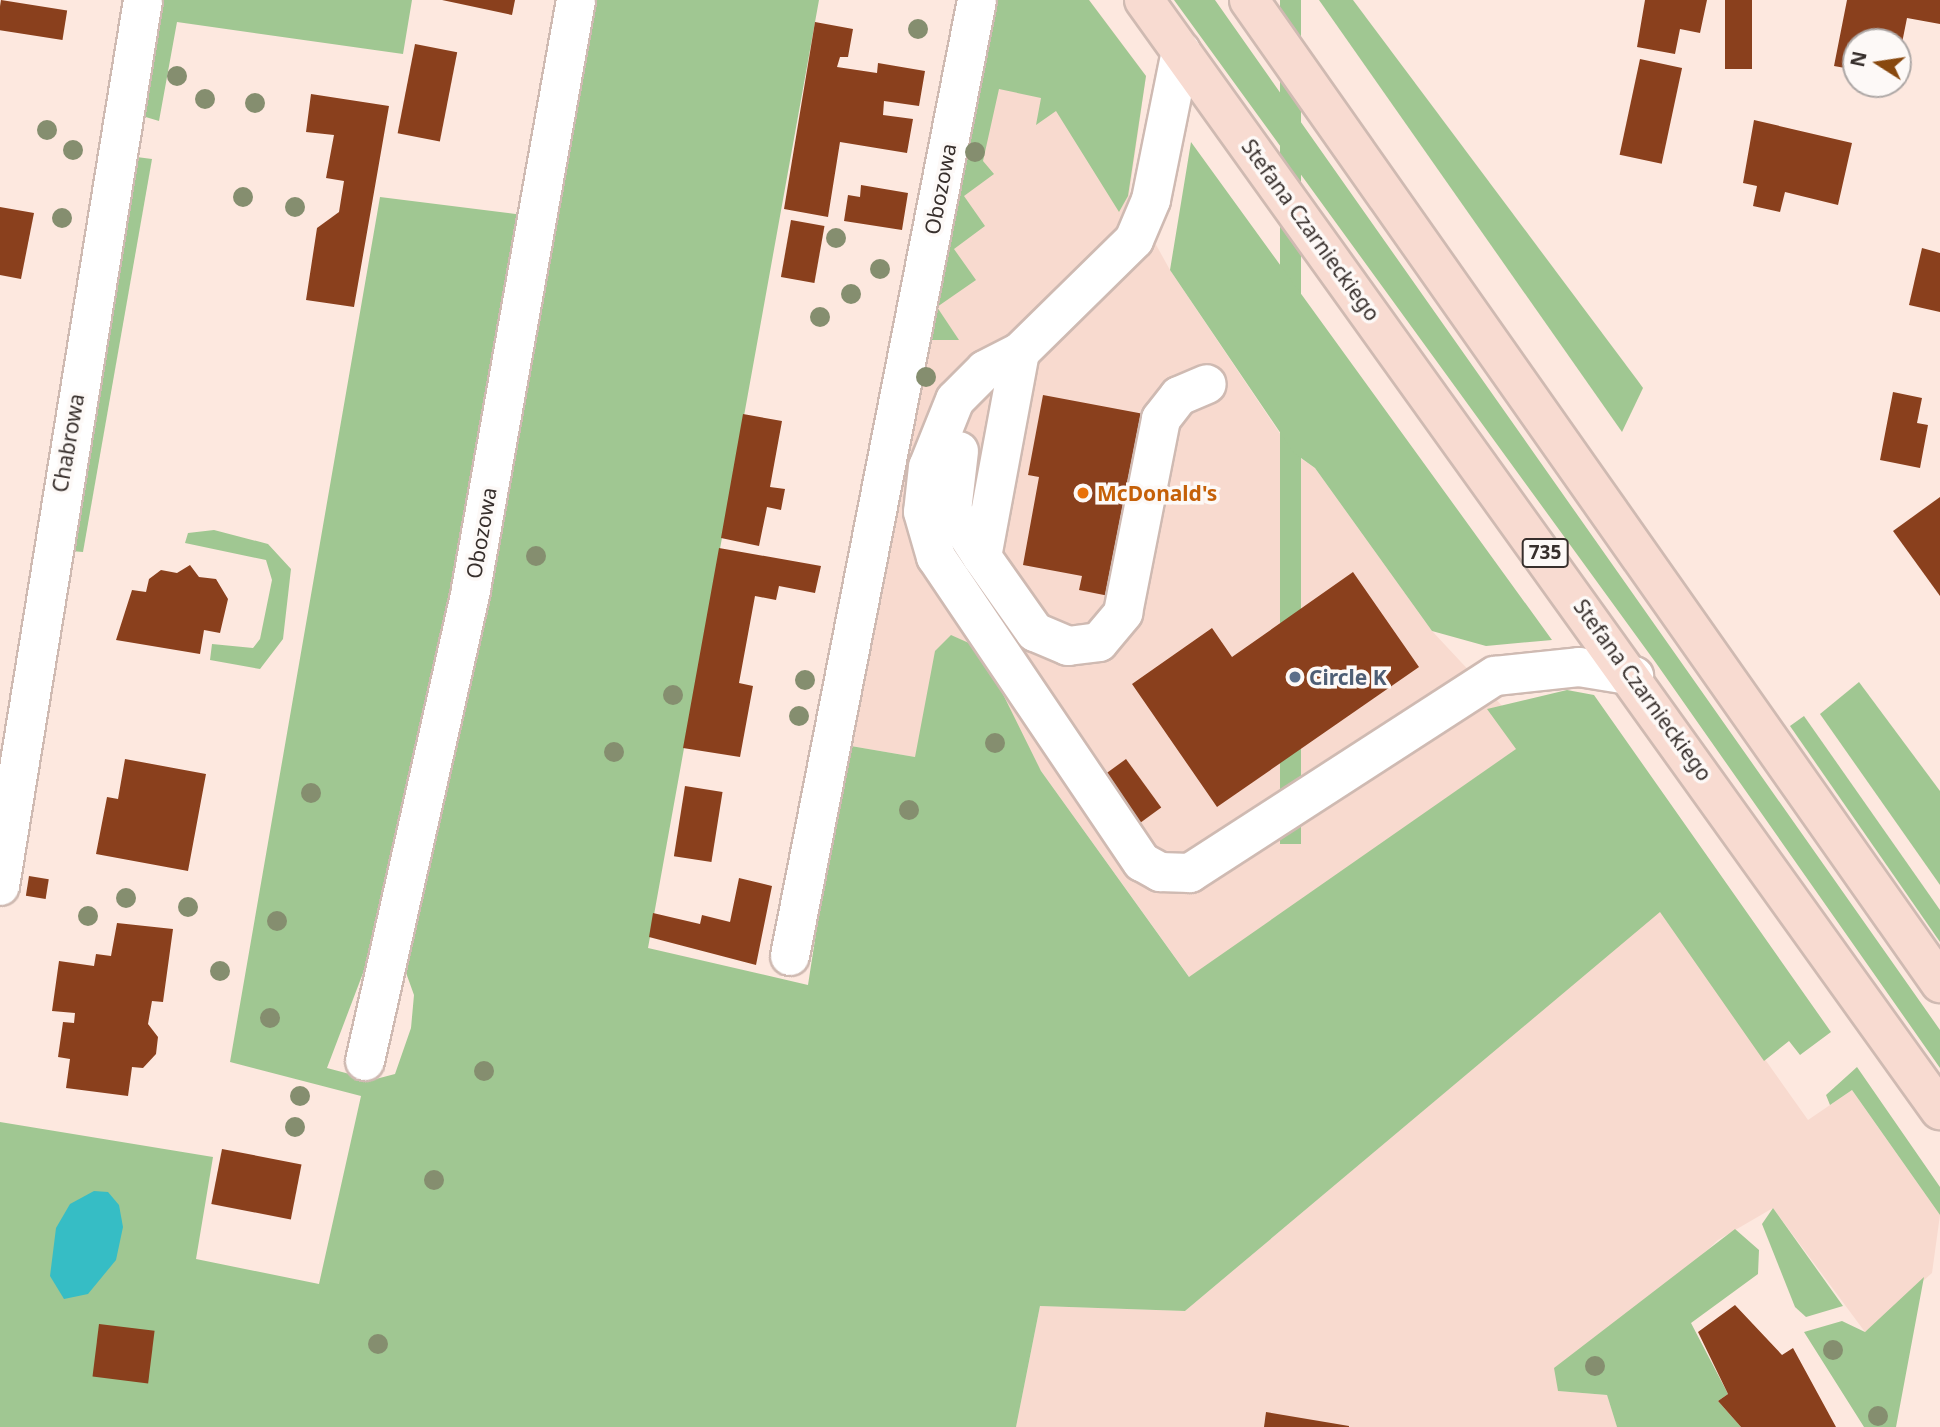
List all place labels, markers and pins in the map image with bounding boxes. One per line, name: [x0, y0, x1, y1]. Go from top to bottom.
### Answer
place label: McDonald's: [1097, 480, 1217, 506]
marker: McDonald's: [1075, 485, 1091, 501]
place label: Circle K: [1309, 664, 1387, 690]
marker: Circle K: [1287, 669, 1303, 685]

